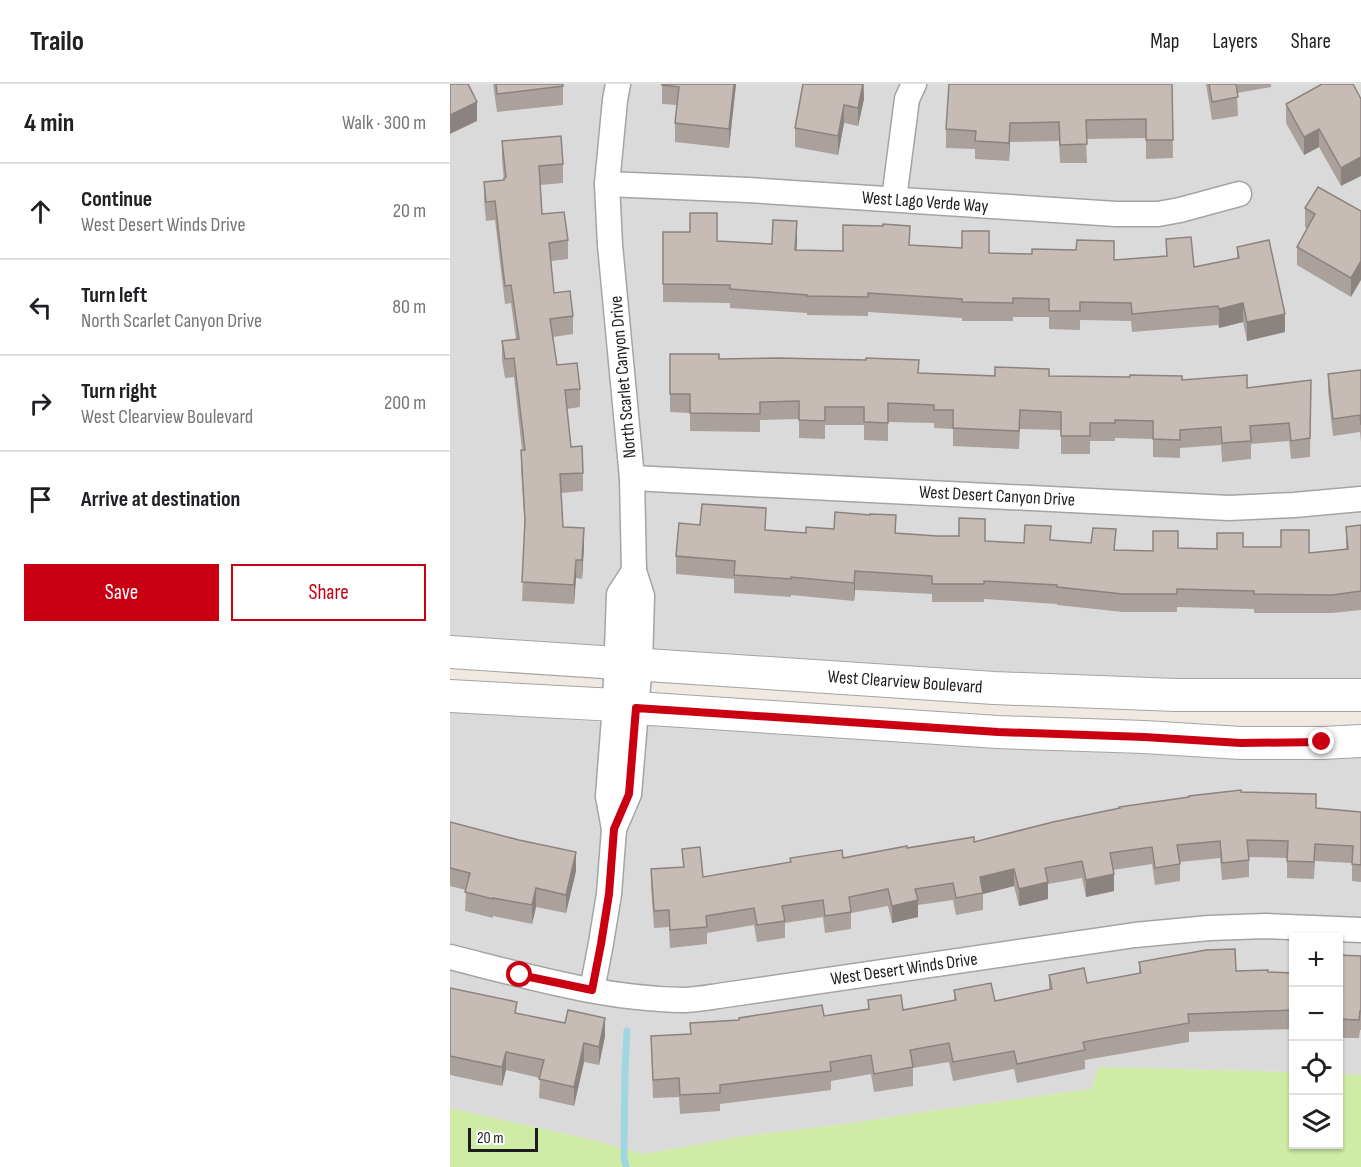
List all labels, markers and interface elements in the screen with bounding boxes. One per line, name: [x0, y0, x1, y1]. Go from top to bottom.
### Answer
text: Trailo: [30, 25, 84, 58]
text: Map: [1150, 29, 1179, 54]
text: Layers: [1212, 29, 1258, 54]
text: Share: [1291, 29, 1331, 54]
text: 4 min: [24, 108, 74, 139]
text: Walk · 300 m: [342, 111, 426, 135]
text: Continue: [81, 186, 152, 213]
street label: West Lago Verde Way: [861, 187, 989, 217]
icon: ahead: [24, 195, 57, 228]
text: 20 m: [393, 199, 426, 223]
text: West Desert Winds Drive: [81, 213, 245, 237]
text: Turn left: [81, 282, 147, 309]
icon: left: [24, 291, 57, 324]
text: 80 m: [392, 295, 426, 319]
street label: North Scarlet Canyon Drive: [605, 295, 641, 459]
text: North Scarlet Canyon Drive: [81, 309, 262, 333]
text: Turn right: [81, 378, 157, 405]
icon: right: [24, 387, 57, 420]
text: 200 m: [384, 391, 426, 415]
text: West Clearview Boulevard: [81, 405, 253, 429]
street label: West Desert Canyon Drive: [918, 481, 1076, 511]
icon: arrive: [24, 483, 57, 516]
text: Arrive at destination: [81, 486, 240, 513]
button: Save: [24, 564, 219, 621]
button: Share: [231, 564, 426, 621]
street label: West Clearview Boulevard: [827, 666, 983, 698]
route end: [1308, 728, 1334, 754]
map controls: [1289, 933, 1343, 1149]
button: +: [1289, 933, 1343, 987]
street label: West Desert Winds Drive: [829, 948, 979, 990]
route start: [506, 961, 532, 987]
button: −: [1289, 987, 1343, 1041]
button: locate: [1289, 1041, 1343, 1095]
button: layers: [1289, 1095, 1343, 1149]
scale bar: [468, 1125, 538, 1152]
text: 20 m: [477, 1129, 504, 1148]

